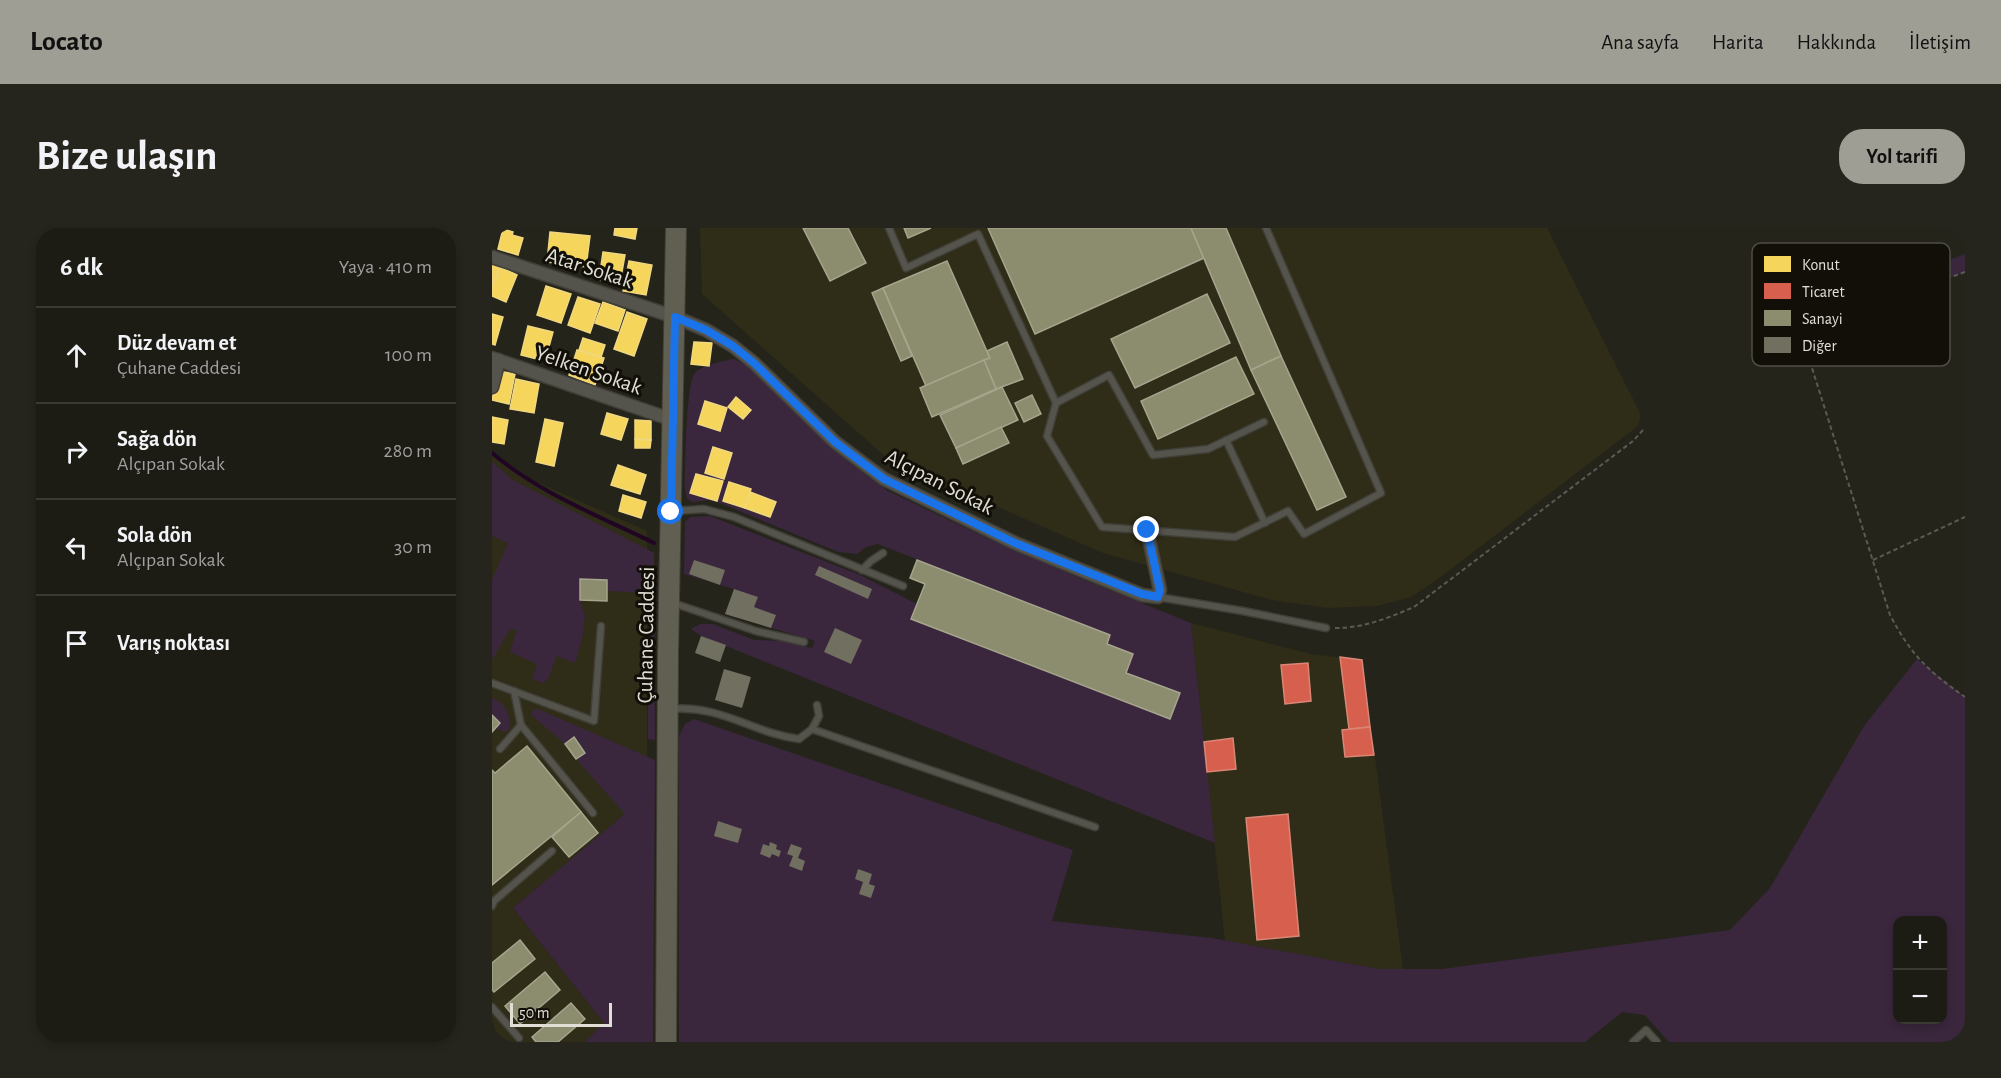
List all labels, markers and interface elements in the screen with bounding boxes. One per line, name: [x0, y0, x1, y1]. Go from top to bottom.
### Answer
text: Locato: [30, 28, 103, 56]
text: Ana sayfa: [1601, 32, 1679, 53]
text: Harita: [1712, 32, 1764, 53]
text: Hakkında: [1797, 32, 1876, 53]
text: İletişim: [1909, 32, 1971, 53]
button: Yol tarifi: [1839, 129, 1965, 184]
text: Bize ulaşın: [36, 135, 217, 177]
legend: [1752, 243, 1950, 366]
street label: Atar Sokak: [543, 244, 636, 292]
text: 6 dk: [60, 254, 103, 280]
text: Yaya · 410 m: [339, 257, 432, 277]
text: Konut: [1802, 257, 1840, 273]
text: Ticaret: [1802, 284, 1845, 300]
text: Sanayi: [1802, 311, 1843, 328]
text: Düz devam et: [117, 332, 236, 354]
text: Diğer: [1802, 338, 1837, 354]
icon: ahead: [60, 339, 93, 372]
street label: Yelken Sokak: [533, 341, 645, 398]
text: 100 m: [385, 345, 432, 365]
text: Çuhane Caddesi: [117, 358, 241, 378]
text: Sağa dön: [117, 428, 197, 450]
icon: right: [60, 435, 93, 468]
text: 280 m: [384, 441, 432, 461]
street label: Alçıpan Sokak: [882, 445, 997, 519]
text: Alçıpan Sokak: [117, 454, 225, 474]
route start: [657, 498, 683, 524]
route end: [1133, 516, 1159, 542]
text: Sola dön: [117, 524, 192, 546]
icon: left: [60, 531, 93, 564]
text: 30 m: [394, 537, 432, 557]
text: Alçıpan Sokak: [117, 550, 225, 570]
street label: Çuhane Caddesi: [634, 566, 658, 704]
icon: arrive: [60, 627, 93, 660]
text: Varış noktası: [117, 632, 230, 654]
map controls: [1893, 916, 1947, 1024]
button: +: [1893, 916, 1947, 970]
button: −: [1893, 970, 1947, 1024]
scale bar: [510, 1000, 612, 1028]
text: 50 m: [519, 1005, 550, 1021]

